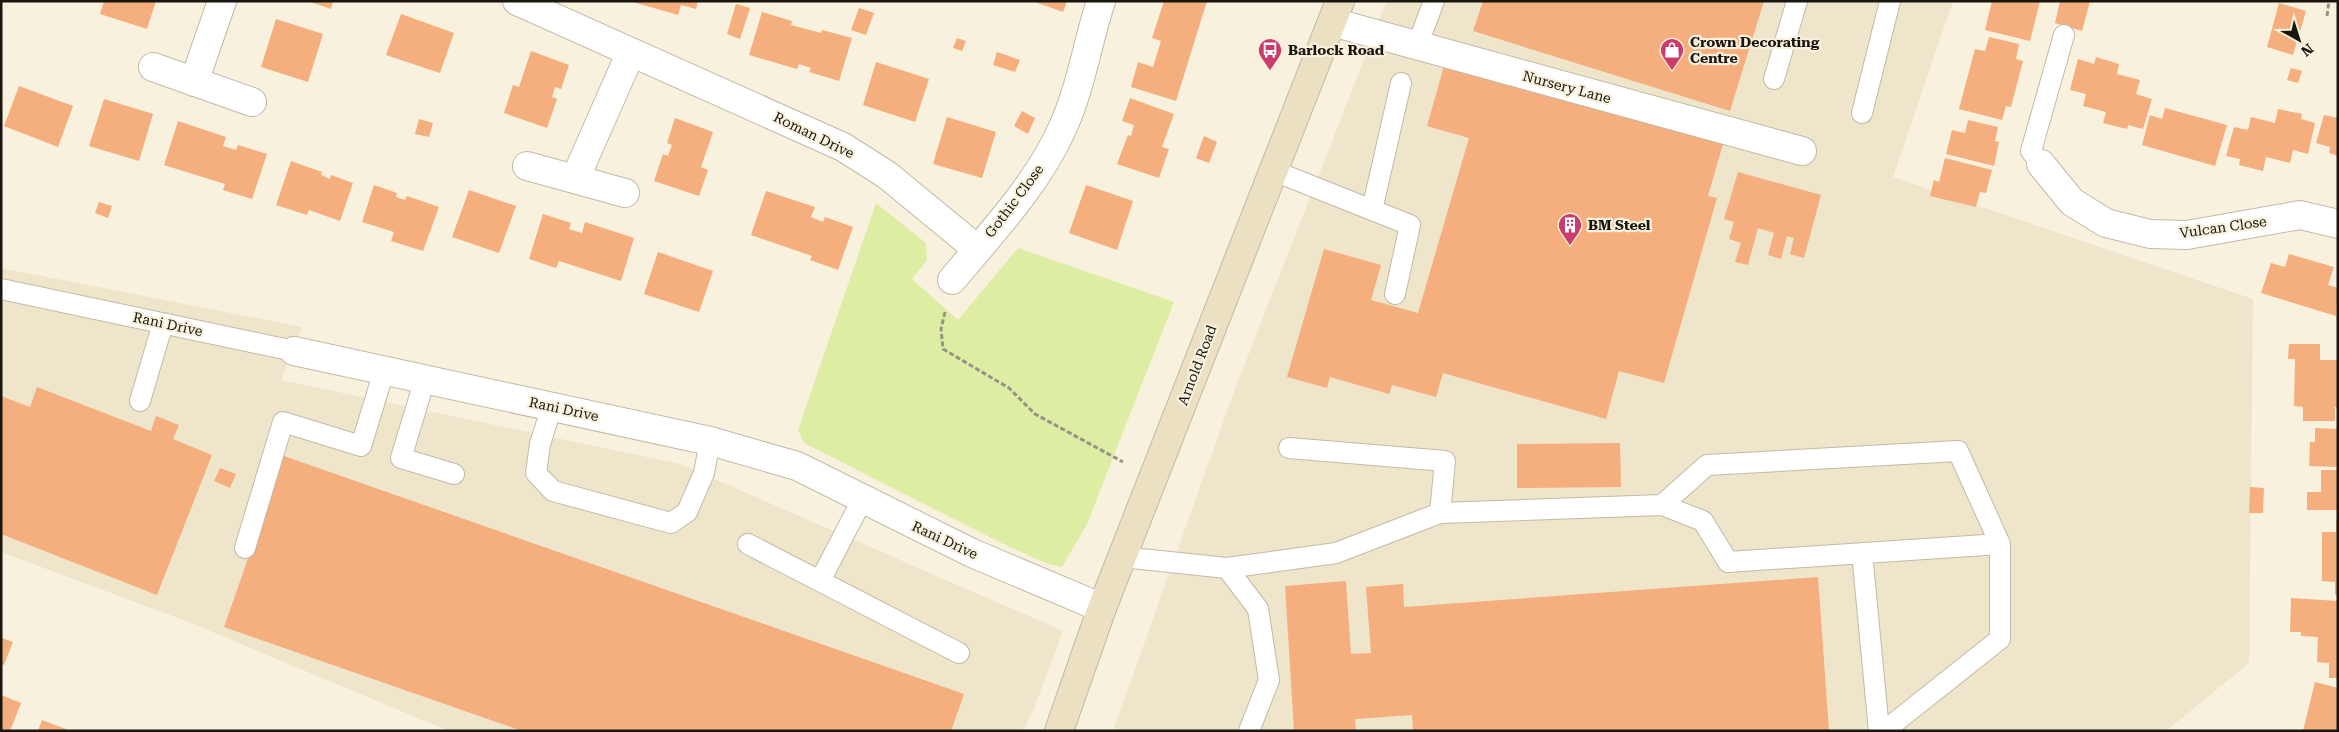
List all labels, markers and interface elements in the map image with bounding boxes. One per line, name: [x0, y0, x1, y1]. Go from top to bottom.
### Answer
north arrow: [2274, 15, 2324, 65]
place label: Crown Decorating Centre: [1690, 34, 1820, 66]
bus stop icon: Barlock Road: [1257, 37, 1283, 71]
shop icon: Crown Decorating Centre: [1659, 37, 1685, 71]
text: N: [2298, 40, 2316, 60]
place label: Barlock Road: [1288, 42, 1385, 58]
street label: Nursery Lane: [1521, 68, 1613, 107]
street label: Roman Drive: [771, 109, 857, 162]
street label: Gothic Close: [981, 161, 1047, 241]
building icon: BM Steel: [1557, 212, 1583, 246]
street label: Vulcan Close: [2178, 213, 2268, 241]
place label: BM Steel: [1588, 217, 1651, 233]
street label: Rani Drive: [132, 309, 205, 339]
street label: Arnold Road: [1174, 323, 1220, 407]
street label: Rani Drive: [528, 394, 601, 424]
street label: Rani Drive: [910, 518, 981, 562]

